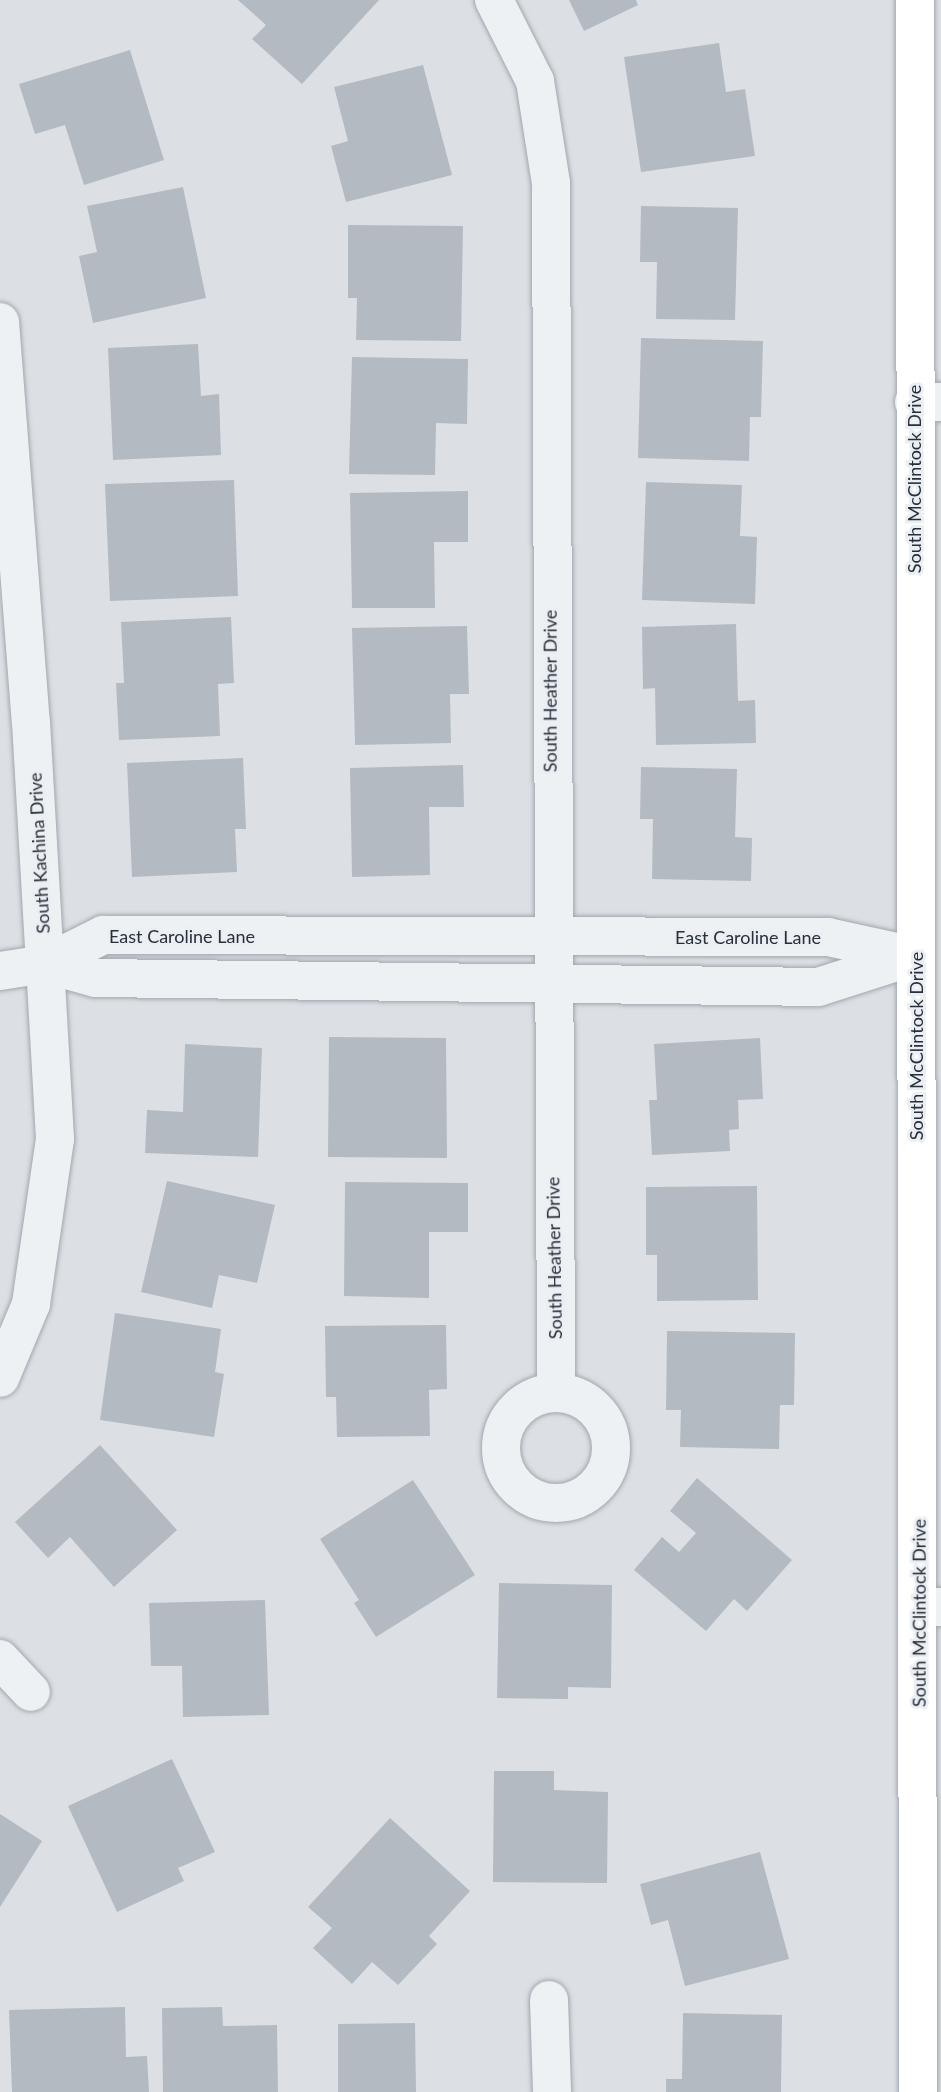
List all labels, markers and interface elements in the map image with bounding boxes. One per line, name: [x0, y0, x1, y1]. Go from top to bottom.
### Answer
street label: South McClintock Drive: [903, 385, 925, 573]
street label: South Heather Drive: [539, 610, 561, 772]
street label: South Kachina Drive: [24, 772, 54, 934]
street label: East Caroline Lane: [109, 925, 255, 947]
street label: East Caroline Lane: [675, 926, 821, 948]
street label: South McClintock Drive: [905, 952, 927, 1140]
street label: South Heather Drive: [542, 1176, 566, 1340]
street label: South McClintock Drive: [908, 1519, 930, 1707]

